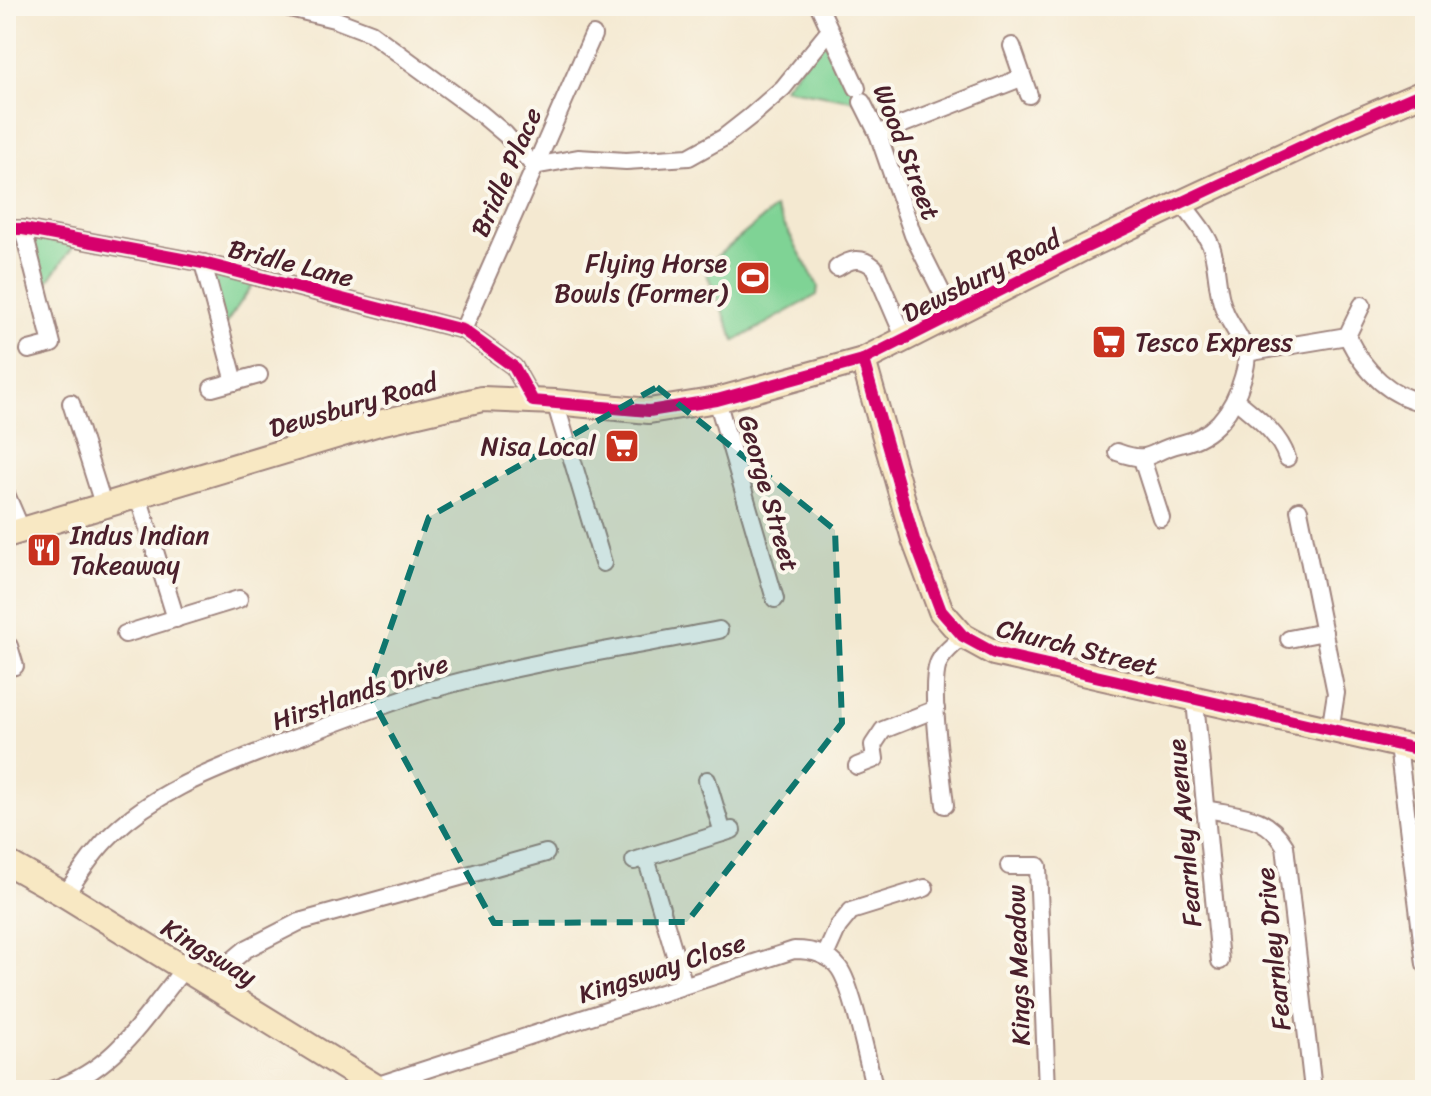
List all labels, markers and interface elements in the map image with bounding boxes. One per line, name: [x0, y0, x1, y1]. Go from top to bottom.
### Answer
street label: Wood Street: [860, 77, 954, 227]
street label: Bridle Place: [457, 100, 555, 244]
street label: Dewsbury Road: [893, 215, 1071, 336]
street label: Bridle Lane: [223, 225, 359, 301]
place label: Flying Horse Bowls (Former): [554, 240, 729, 316]
sports icon: Flying Horse Bowls (Former): [734, 259, 772, 297]
place label: Tesco Express: [1135, 319, 1294, 365]
supermarket icon: Tesco Express: [1090, 323, 1128, 361]
street label: Dewsbury Road: [264, 358, 445, 451]
street label: George Street: [725, 409, 813, 577]
place label: Nisa Local: [481, 423, 597, 469]
supermarket icon: Nisa Local: [603, 427, 641, 465]
place label: Indus Indian Takeaway: [69, 512, 209, 588]
restaurant icon: Indus Indian Takeaway: [25, 531, 63, 569]
street label: Church Street: [992, 605, 1162, 689]
street label: Hirstlands Drive: [265, 640, 455, 744]
street label: Fearnley Avenue: [1153, 737, 1215, 929]
street label: Fearnley Drive: [1242, 865, 1304, 1033]
street label: Kings Meadow: [992, 884, 1044, 1046]
street label: Kingsway: [152, 905, 266, 999]
street label: Kingsway Close: [572, 919, 752, 1017]

